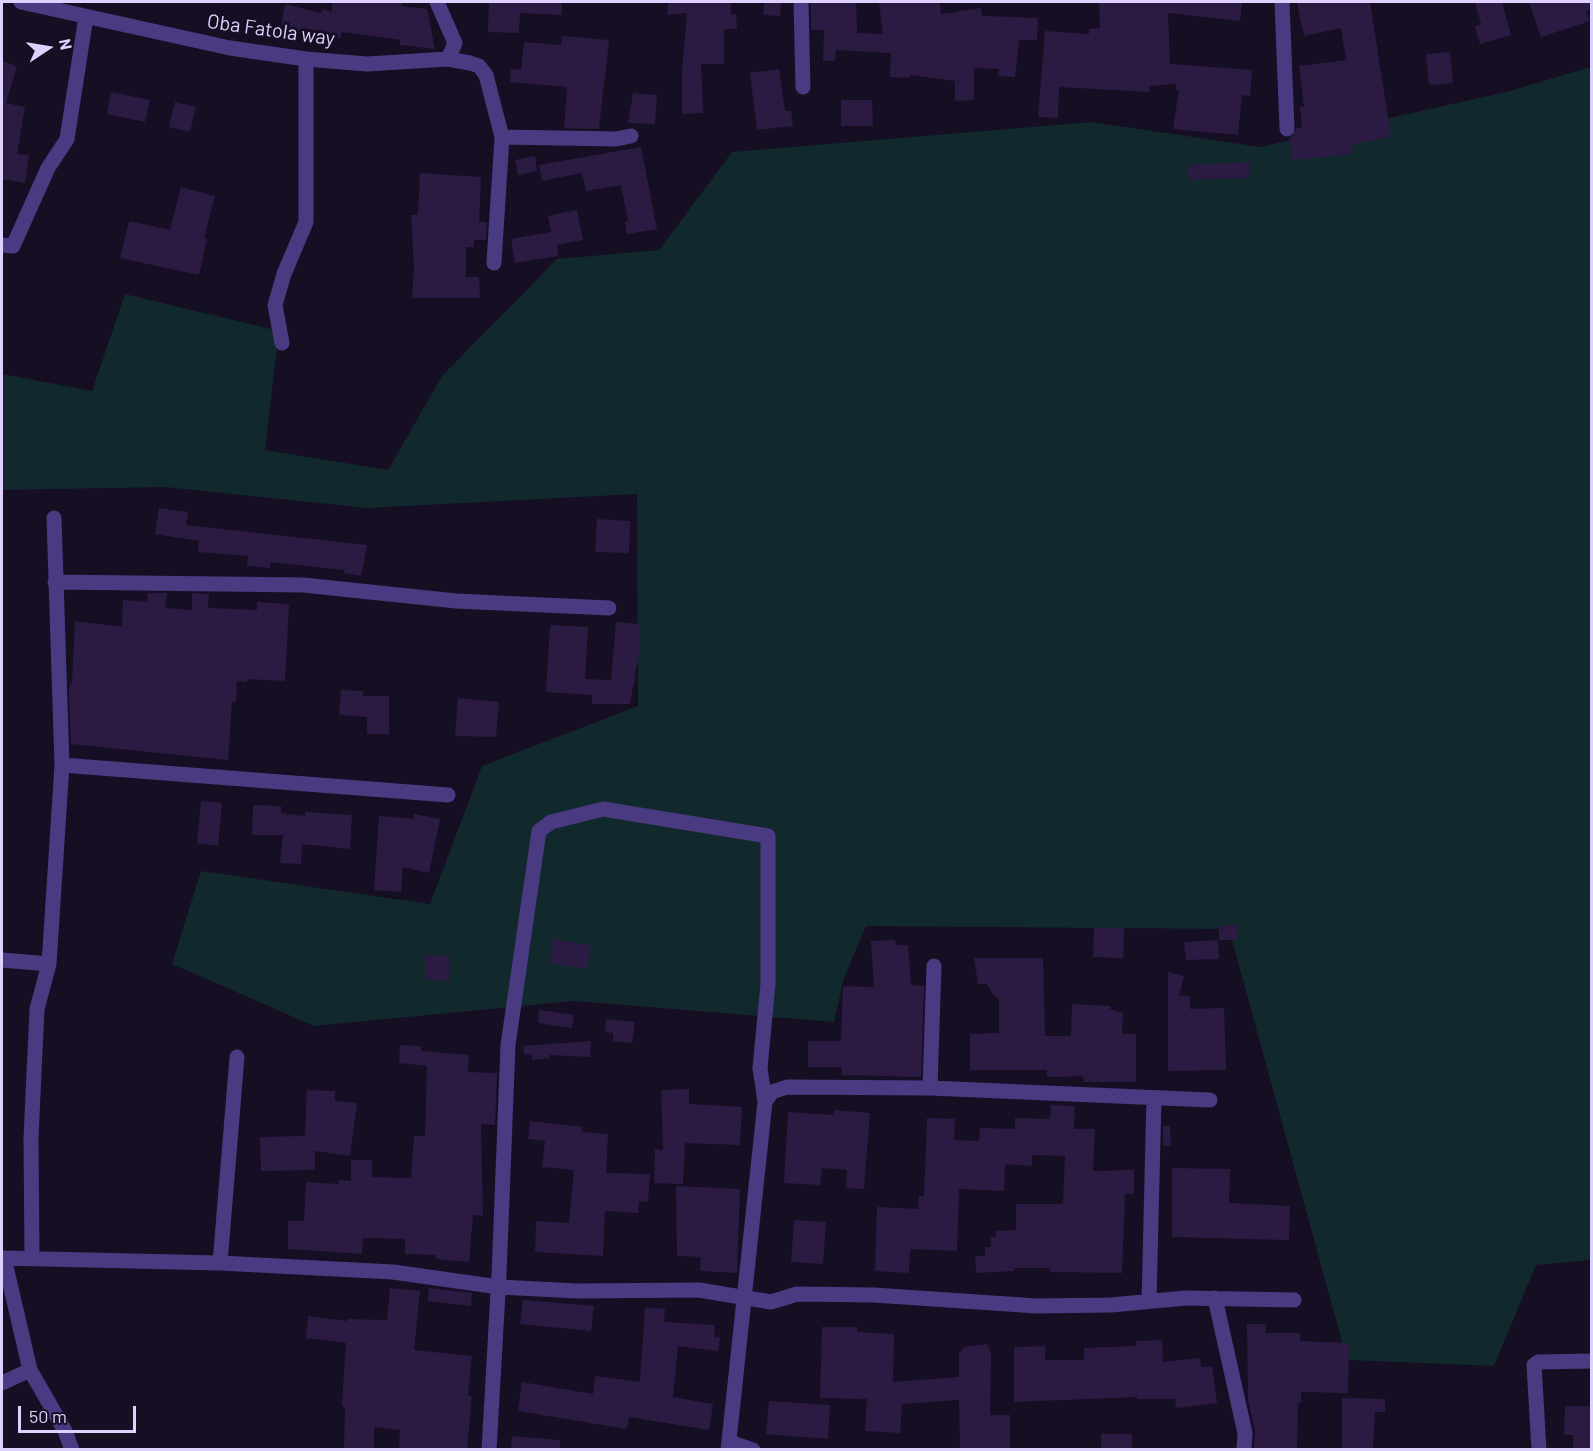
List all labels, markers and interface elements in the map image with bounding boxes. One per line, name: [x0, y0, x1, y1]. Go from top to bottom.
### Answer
street label: Oba Fatola way: [206, 9, 336, 51]
north arrow: [18, 18, 78, 78]
text: N: [56, 37, 76, 51]
scale bar: [21, 1394, 140, 1432]
text: 50 m: [29, 1405, 67, 1427]

